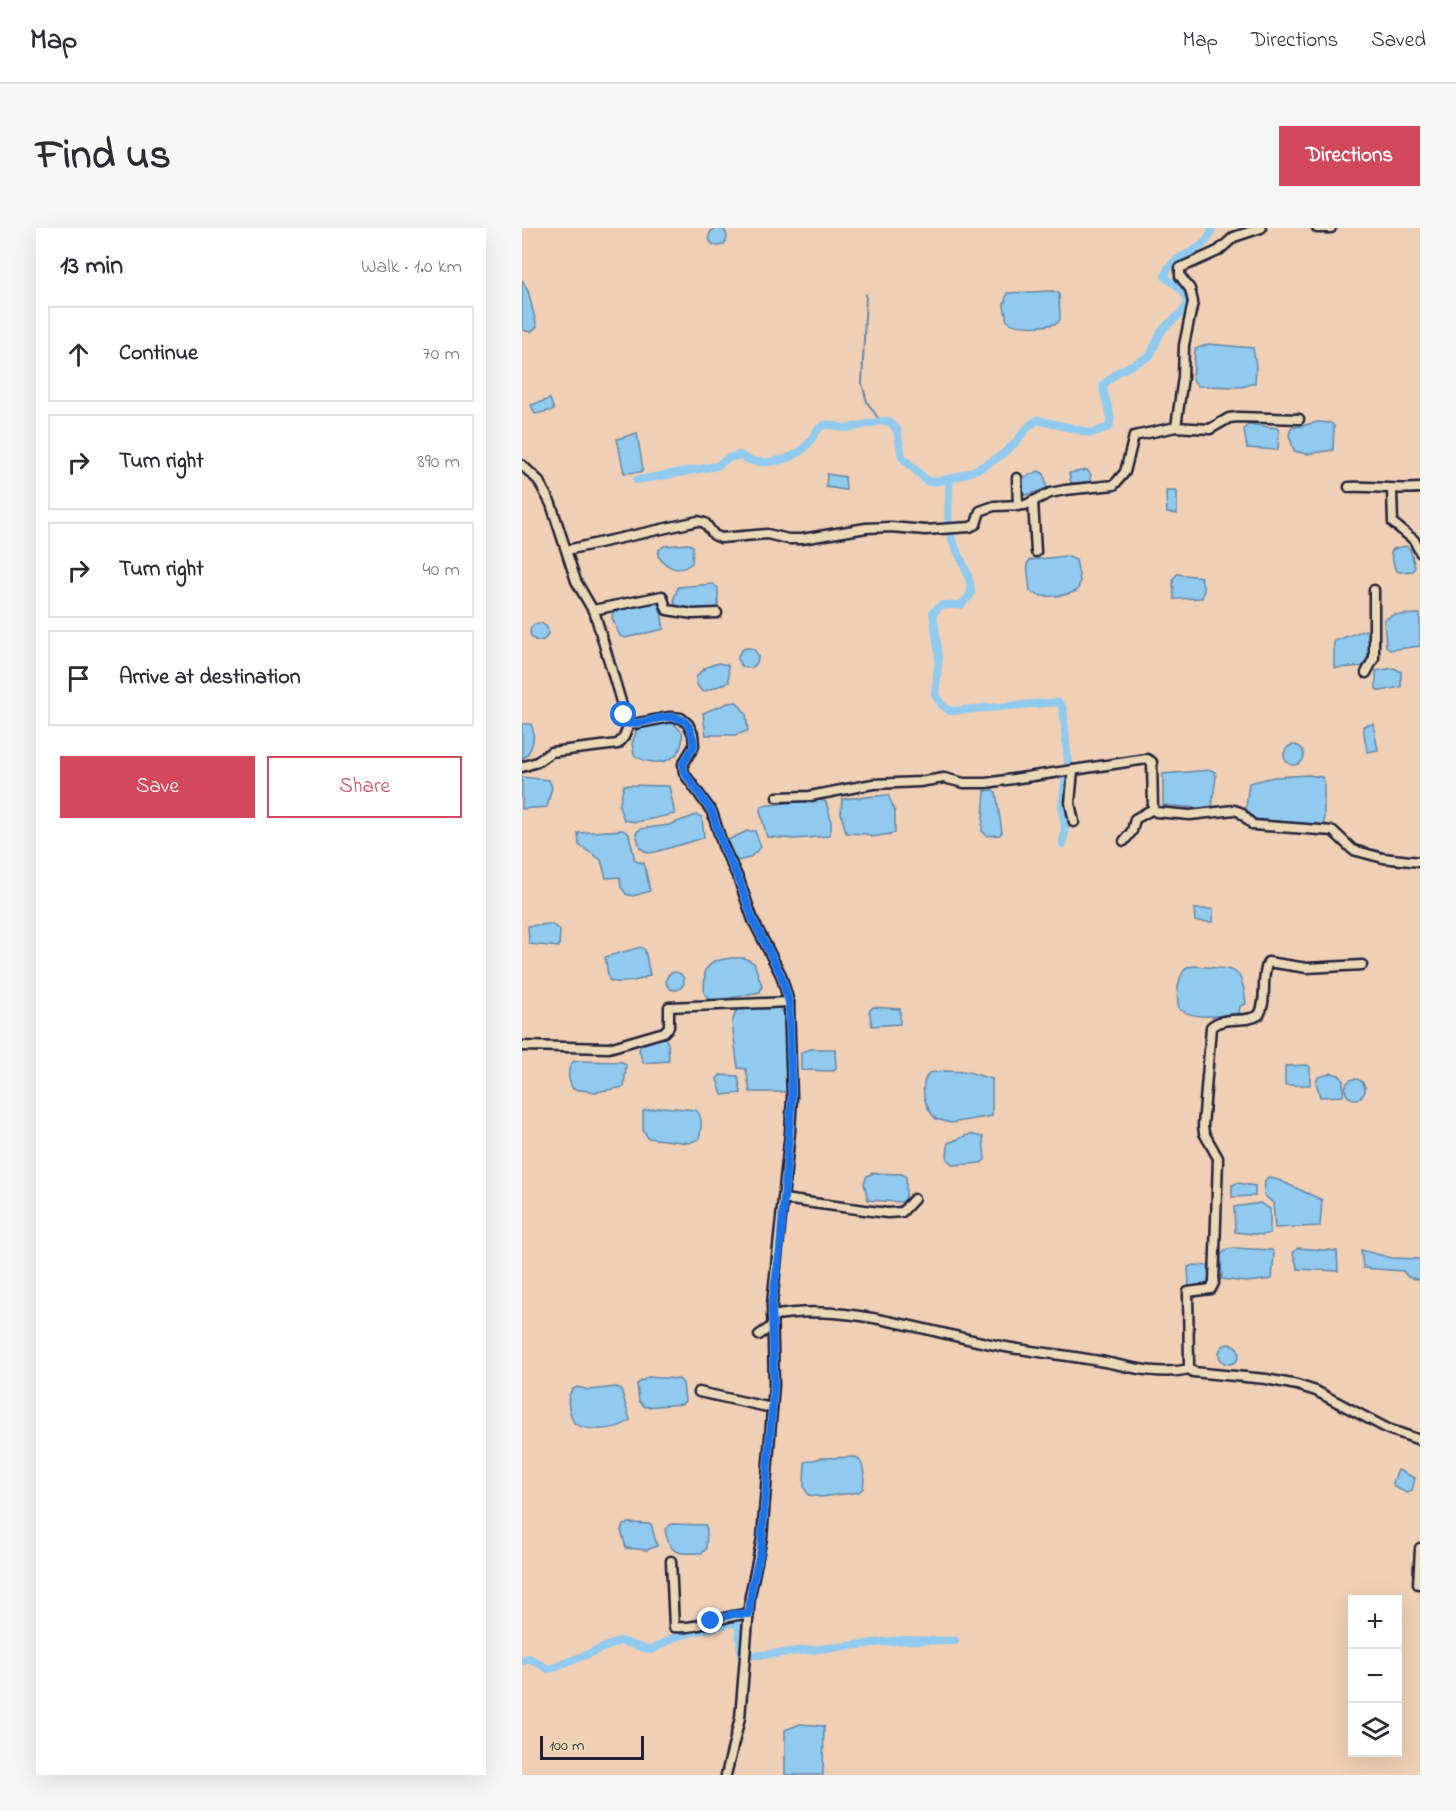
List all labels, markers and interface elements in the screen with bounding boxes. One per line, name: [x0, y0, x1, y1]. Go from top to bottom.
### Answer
text: Map: [30, 21, 77, 62]
text: Map: [1182, 26, 1218, 56]
text: Directions: [1251, 26, 1338, 56]
text: Saved: [1371, 26, 1426, 56]
text: Find us: [36, 126, 171, 187]
button: Directions: [1279, 126, 1420, 186]
text: 13 min: [60, 248, 123, 286]
text: Walk · 1.0 km: [361, 253, 462, 282]
icon: ahead: [62, 338, 95, 371]
text: Continue: [119, 338, 198, 370]
text: 70 m: [423, 340, 460, 369]
icon: right: [62, 446, 95, 479]
text: Turn right: [119, 446, 204, 478]
text: 890 m: [417, 448, 460, 477]
icon: right: [62, 554, 95, 587]
text: Turn right: [119, 554, 204, 586]
text: 40 m: [423, 556, 460, 585]
icon: arrive: [62, 662, 95, 695]
text: Arrive at destination: [119, 662, 301, 694]
route start: [610, 701, 636, 727]
button: Save: [60, 756, 255, 818]
button: Share: [267, 756, 462, 818]
map controls: [1348, 1595, 1402, 1757]
button: +: [1348, 1595, 1402, 1649]
route end: [697, 1607, 723, 1633]
button: −: [1348, 1649, 1402, 1703]
button: layers: [1348, 1703, 1402, 1757]
scale bar: [540, 1733, 644, 1760]
text: 100 m: [549, 1734, 584, 1758]

